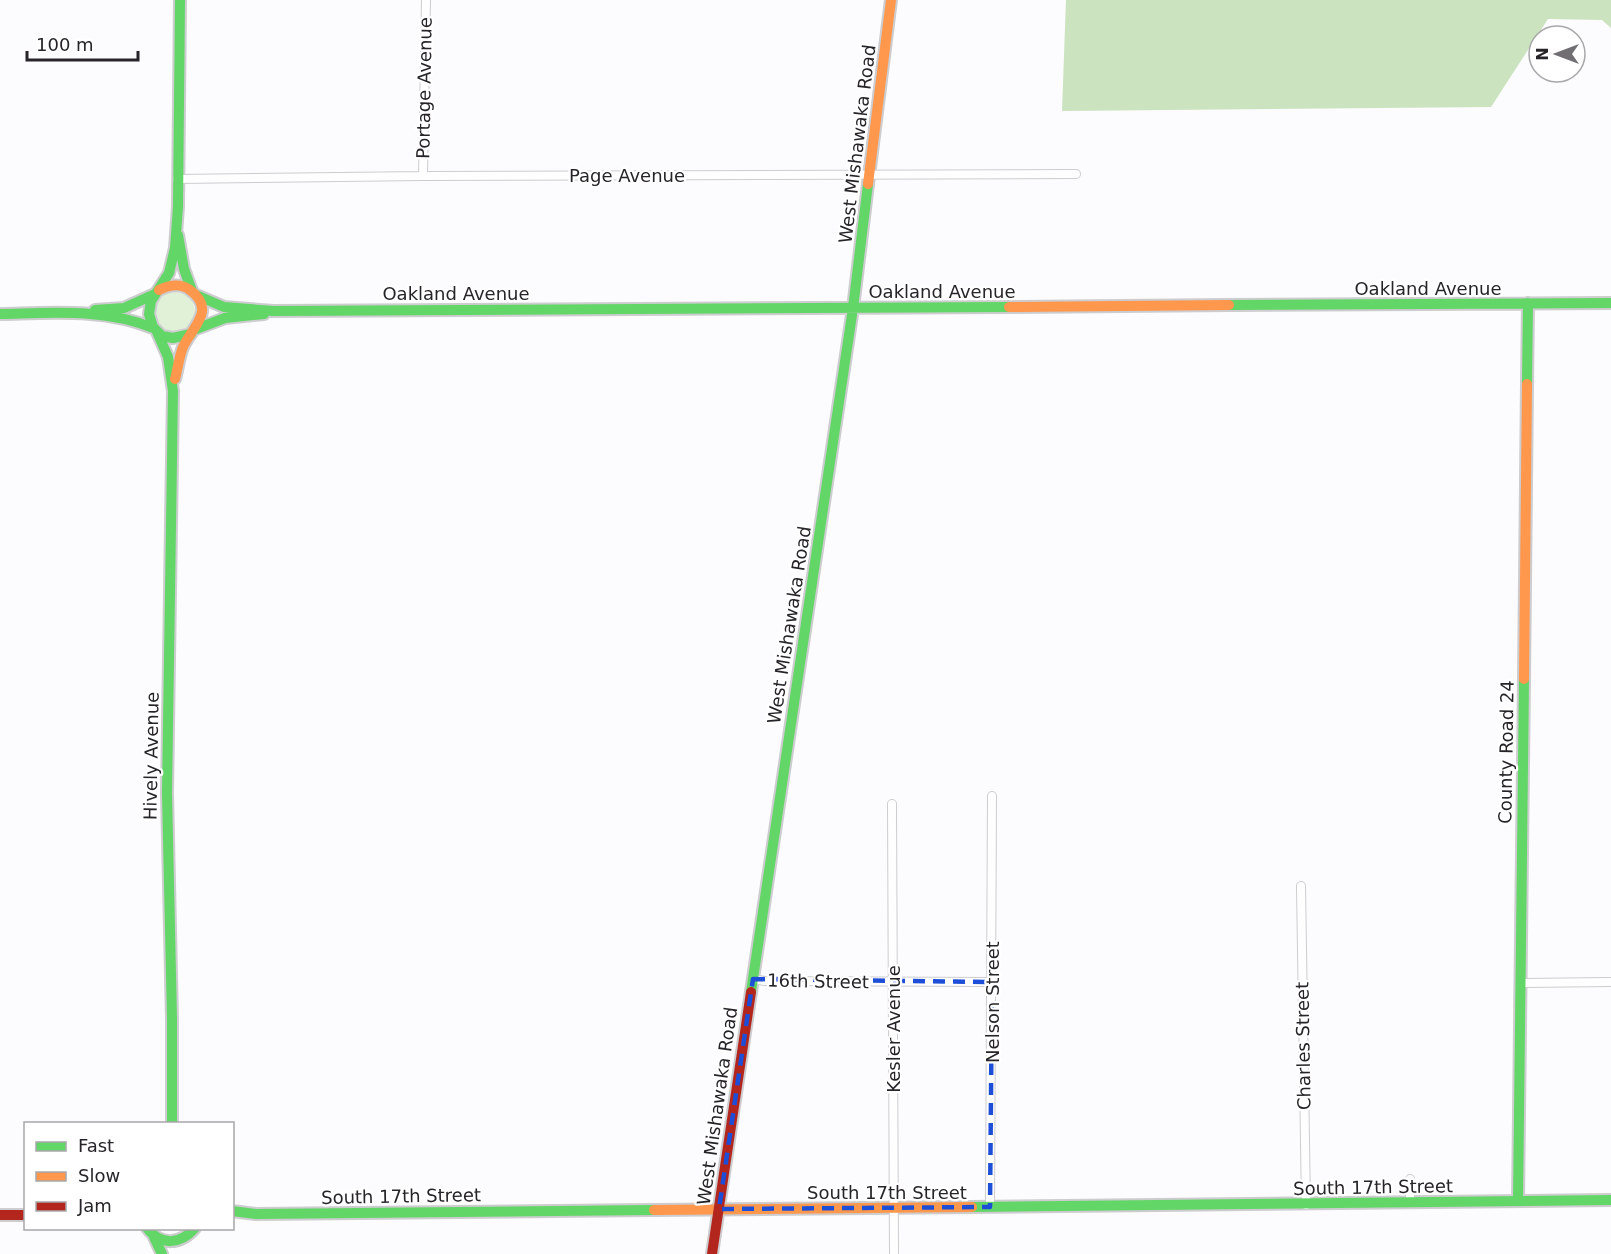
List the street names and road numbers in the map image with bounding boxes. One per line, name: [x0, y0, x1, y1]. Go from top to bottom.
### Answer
street label: Portage Avenue: [412, 17, 436, 159]
street label: West Mishawaka Road: [834, 43, 880, 245]
street label: Page Avenue: [569, 165, 685, 186]
street label: Oakland Avenue: [1354, 278, 1502, 299]
street label: Oakland Avenue: [868, 281, 1016, 302]
street label: Oakland Avenue: [382, 283, 530, 304]
street label: West Mishawaka Road: [763, 525, 815, 725]
street label: County Road 24: [1494, 680, 1518, 824]
street label: Hively Avenue: [139, 692, 163, 820]
street label: Nelson Street: [982, 941, 1003, 1063]
street label: Kesler Avenue: [883, 965, 904, 1093]
street label: 16th Street: [767, 970, 869, 992]
street label: Charles Street: [1291, 982, 1315, 1110]
street label: West Mishawaka Road: [693, 1005, 741, 1207]
street label: South 17th Street: [1293, 1175, 1453, 1199]
street label: South 17th Street: [807, 1182, 967, 1203]
street label: South 17th Street: [321, 1184, 481, 1208]

